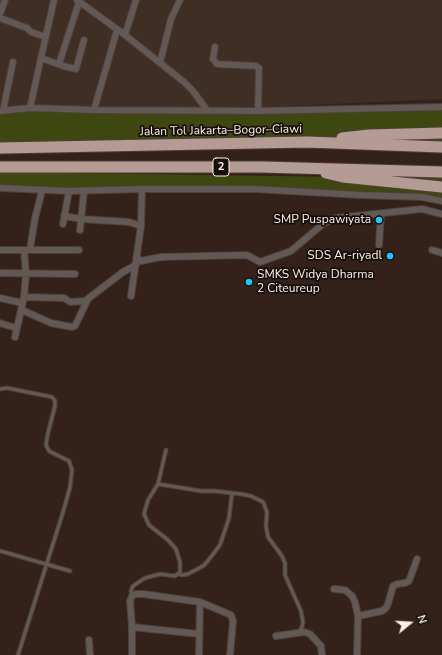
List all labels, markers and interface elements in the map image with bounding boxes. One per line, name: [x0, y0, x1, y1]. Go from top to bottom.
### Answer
street label: Jalan Tol Jakarta–Bogor–Ciawi: [140, 122, 302, 140]
road number: 2: [213, 158, 229, 176]
place label: SMP Puspawiyata: [274, 213, 371, 227]
marker: SMP Puspawiyata: [374, 215, 384, 225]
place label: SDS Ar-riyadl: [307, 249, 382, 263]
marker: SDS Ar-riyadl: [385, 251, 395, 261]
place label: SMKS Widya Dharma 2 Citeureup: [257, 268, 374, 296]
marker: SMKS Widya Dharma 2 Citeureup: [244, 277, 254, 287]
north arrow: [390, 603, 430, 643]
text: N: [413, 613, 430, 625]

